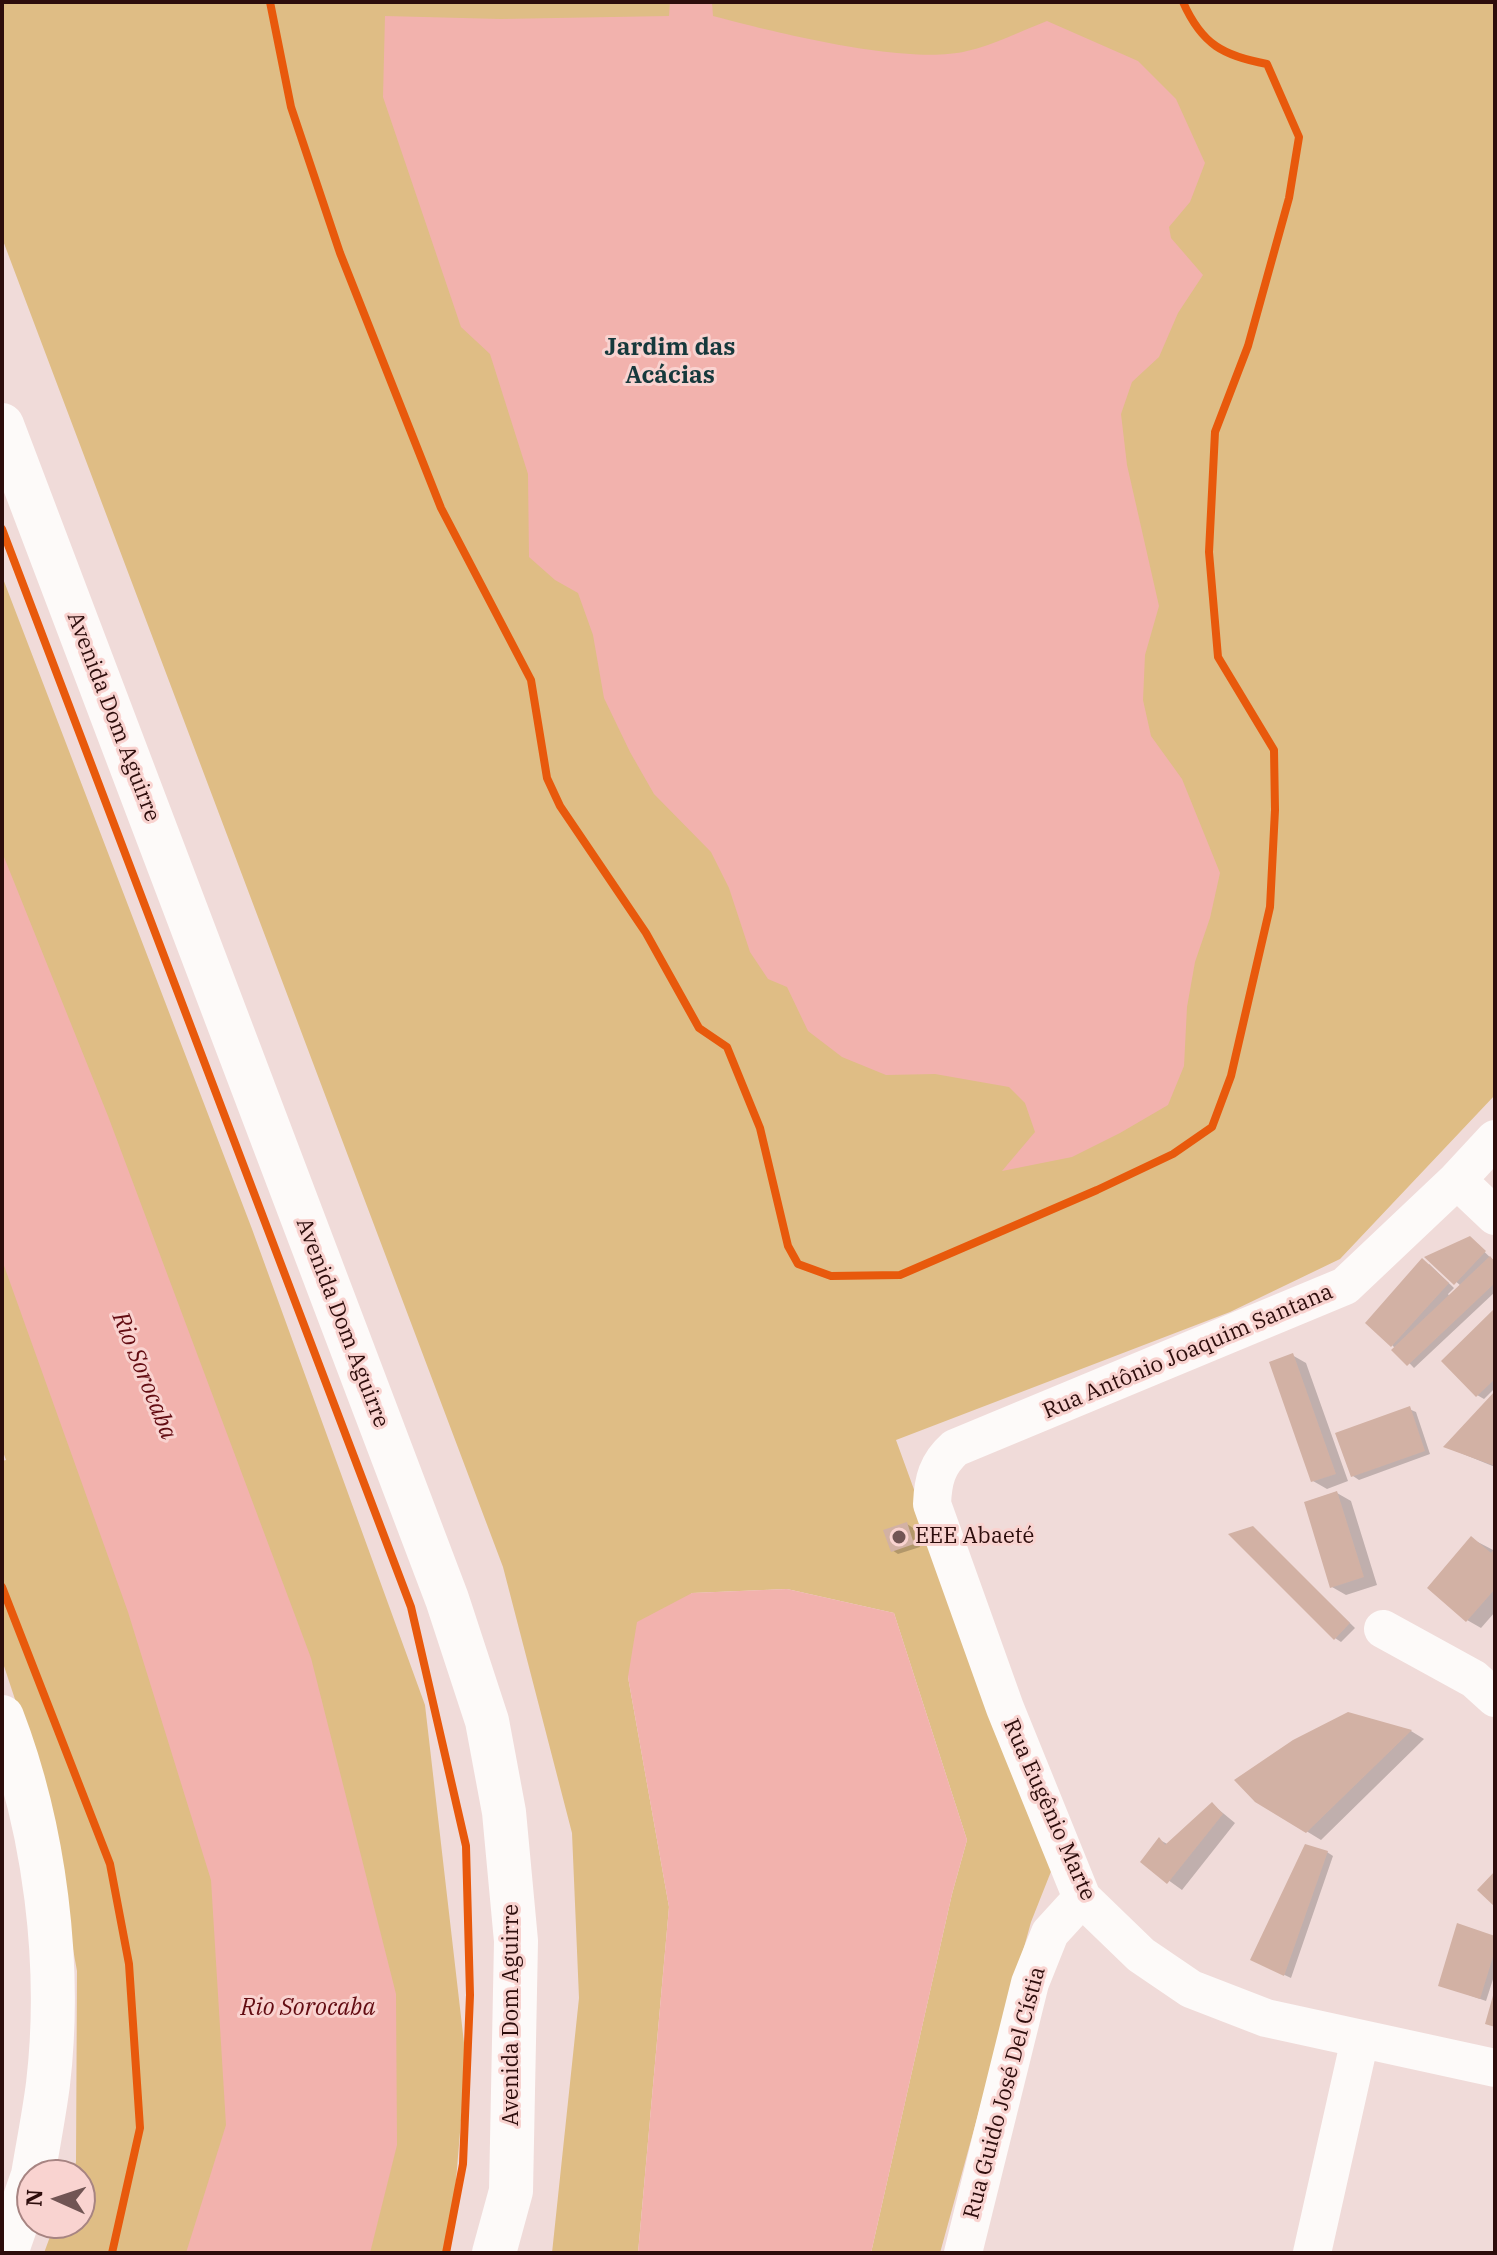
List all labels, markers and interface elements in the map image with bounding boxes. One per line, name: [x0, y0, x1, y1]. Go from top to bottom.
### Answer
district label: Jardim das Acácias: [605, 334, 735, 390]
street label: Avenida Dom Aguirre: [61, 609, 165, 825]
street label: Avenida Dom Aguirre: [290, 1215, 394, 1431]
street label: Rua Antônio Joaquim Santana: [1039, 1279, 1337, 1425]
water label: Rio Sorocaba: [105, 1308, 183, 1444]
place label: EEE Abaeté: [915, 1524, 1034, 1550]
marker: EEE Abaeté: [890, 1528, 908, 1546]
street label: Rua Eugênio Marte: [997, 1715, 1101, 1905]
street label: Avenida Dom Aguirre: [499, 1904, 525, 2126]
street label: Rua Guido José Del Cístia: [959, 1964, 1051, 2222]
water label: Rio Sorocaba: [241, 1994, 375, 2022]
north arrow: [16, 2159, 96, 2239]
text: N: [19, 2188, 48, 2207]

